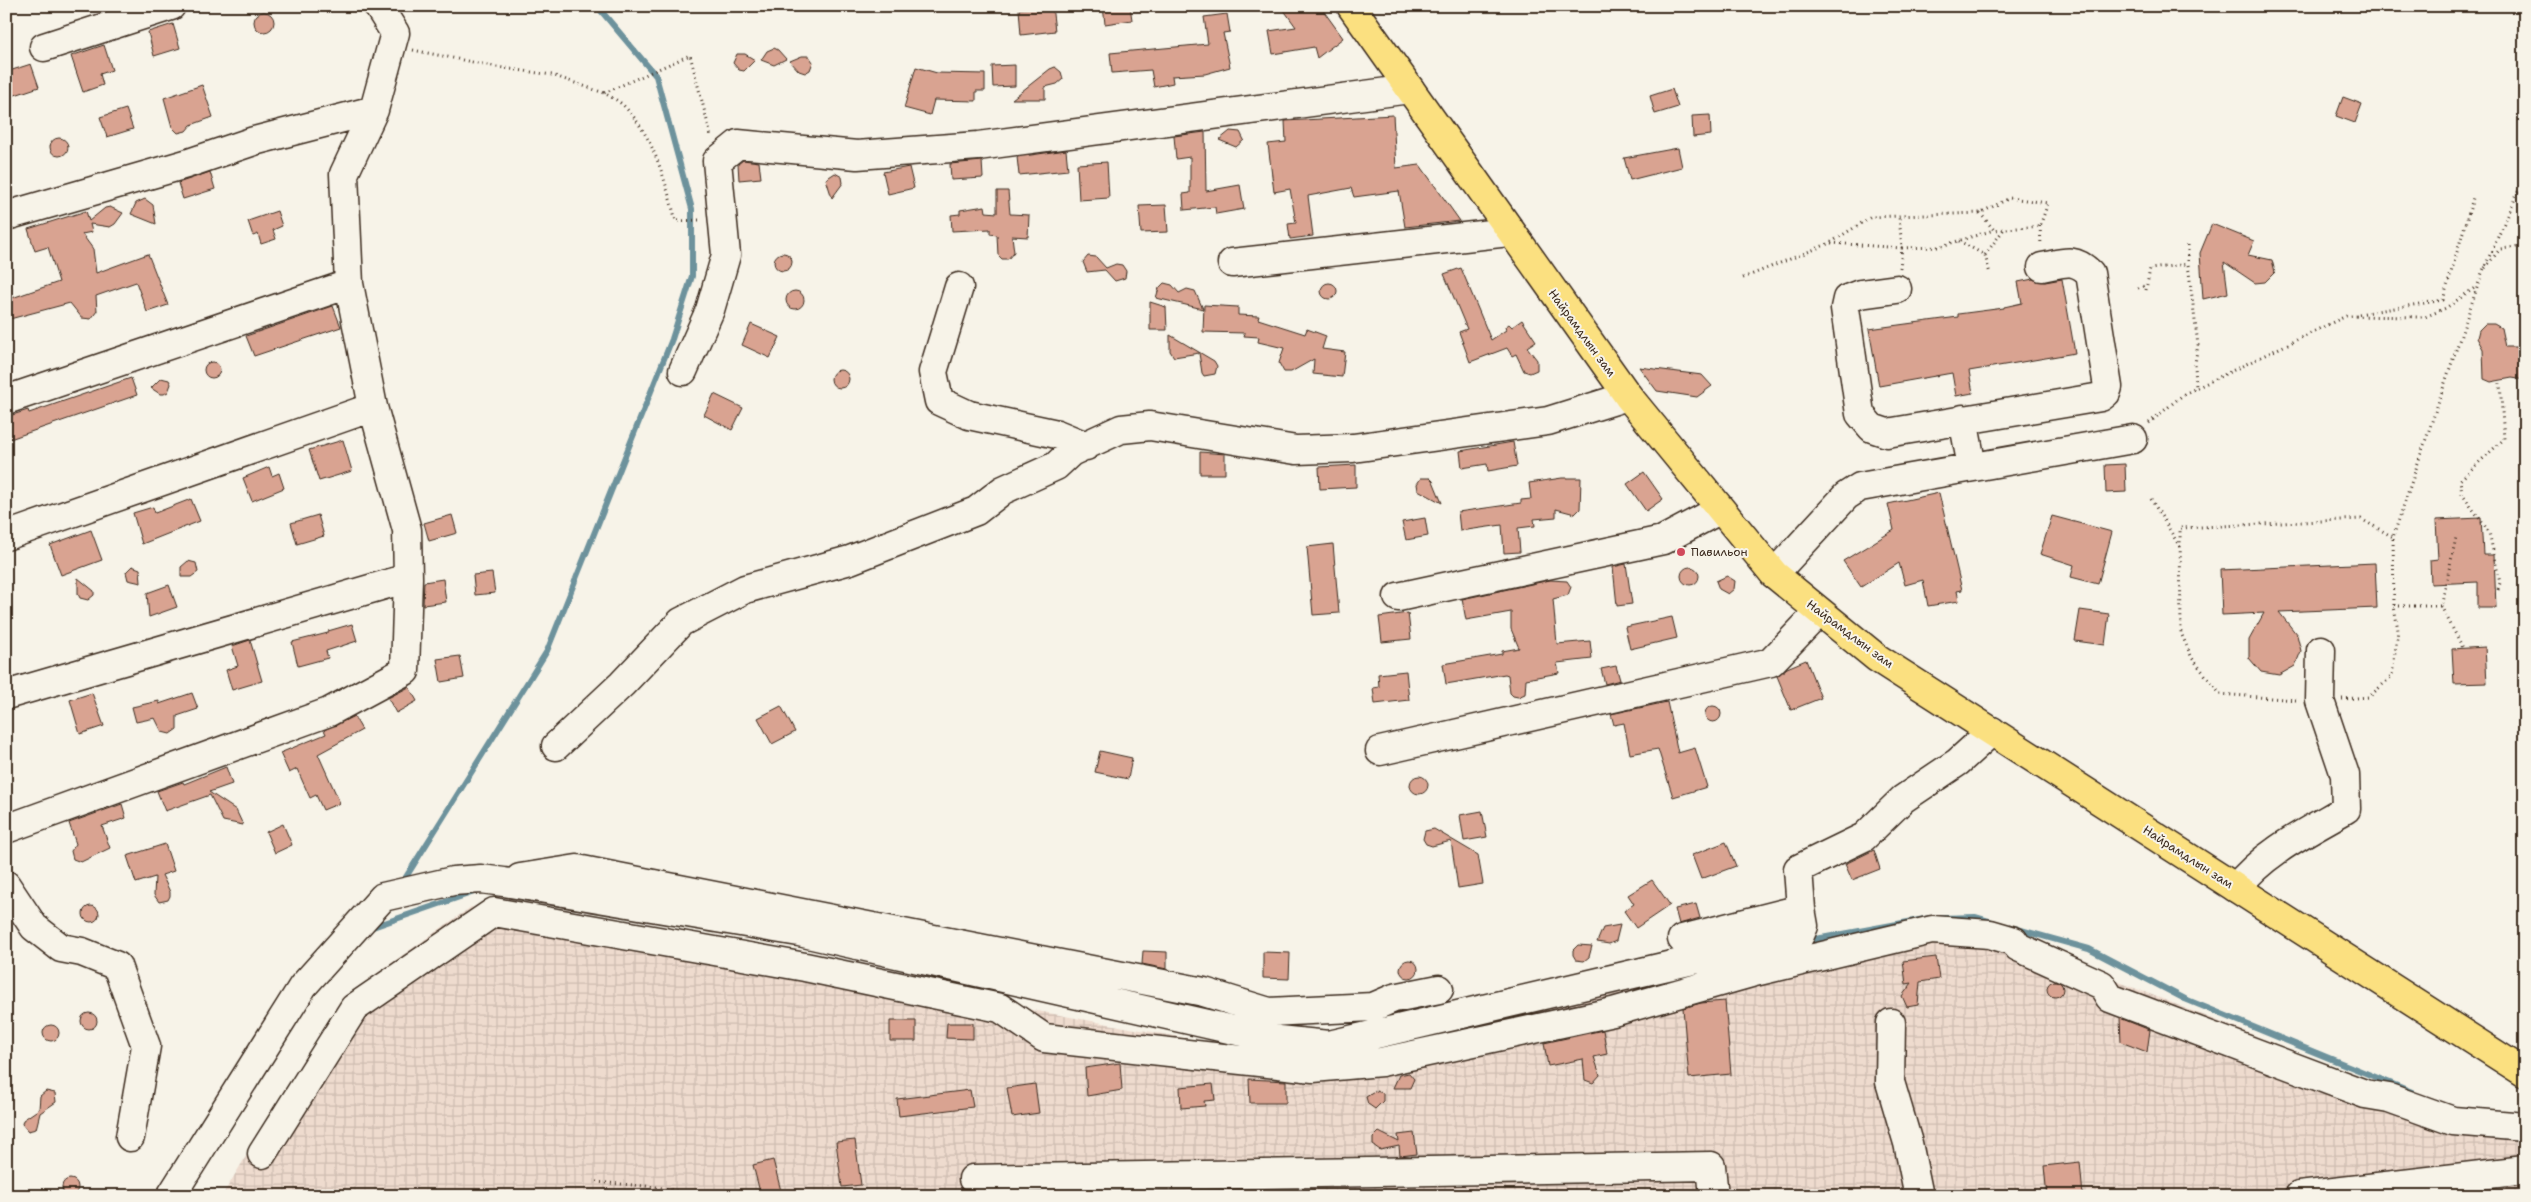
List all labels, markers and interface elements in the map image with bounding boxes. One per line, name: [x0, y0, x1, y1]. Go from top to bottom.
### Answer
street label: Найрамдлын зам: [1545, 286, 1619, 380]
place label: Павильон: [1691, 544, 1748, 560]
marker: Павильон: [1675, 546, 1687, 558]
street label: Найрамдлын зам: [1803, 596, 1897, 672]
street label: Найрамдлын зам: [2140, 822, 2236, 892]

